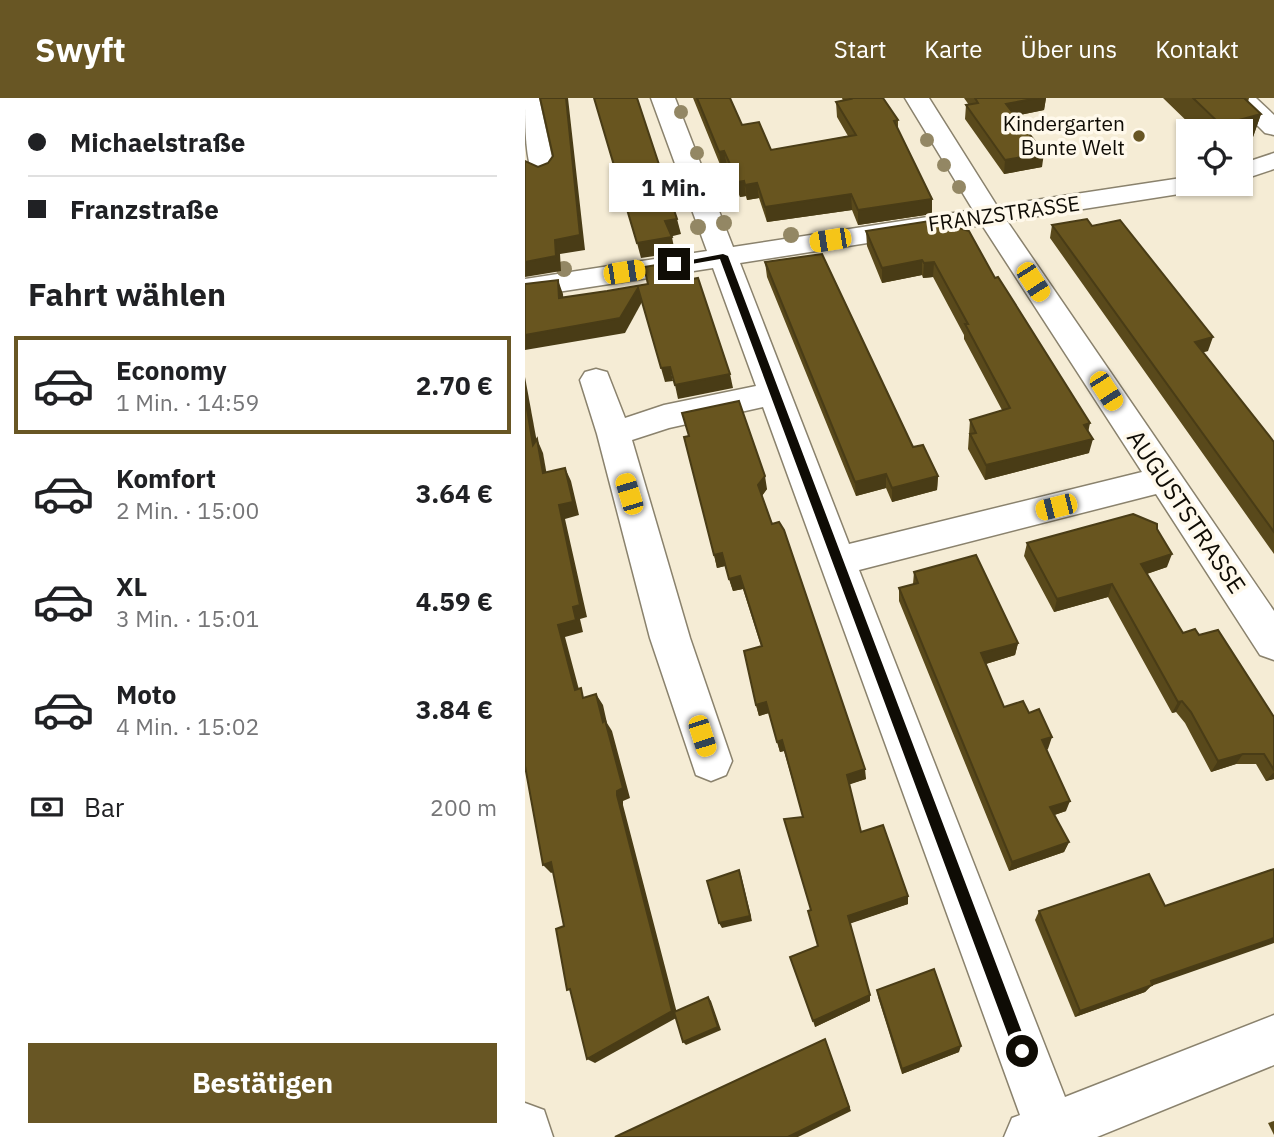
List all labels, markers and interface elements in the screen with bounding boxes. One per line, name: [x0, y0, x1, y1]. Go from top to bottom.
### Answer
text: Swyft: [35, 28, 126, 71]
text: Start: [834, 33, 886, 65]
text: Karte: [924, 33, 982, 65]
text: Über uns: [1020, 33, 1117, 65]
text: Kontakt: [1155, 33, 1239, 65]
place label: Kindergarten Bunte Welt: [1003, 109, 1125, 161]
map controls: [1176, 119, 1253, 196]
button: locate: [1176, 119, 1253, 196]
text: Michaelstraße: [70, 125, 245, 159]
marker: Kindergarten Bunte Welt: [1131, 128, 1147, 144]
callout: 1 Min.: [609, 162, 739, 212]
text: 1 Min.: [641, 172, 707, 202]
street label: FRANZSTRASSE: [926, 189, 1082, 238]
text: Franzstraße: [70, 192, 219, 226]
car: [808, 226, 853, 254]
route end: [658, 248, 690, 280]
car: [602, 258, 647, 286]
car: [1013, 259, 1054, 305]
text: Fahrt wählen: [28, 273, 226, 315]
text: Economy: [116, 353, 227, 387]
icon: car: [32, 354, 95, 417]
text: 2.70 €: [416, 368, 493, 402]
car: [1086, 368, 1127, 414]
text: 1 Min. · 14:59: [116, 387, 259, 417]
street label: AUGUSTSTRASSE: [1120, 423, 1254, 600]
text: Komfort: [116, 461, 216, 495]
icon: car: [32, 462, 95, 525]
car: [613, 471, 646, 517]
text: 3.64 €: [416, 476, 493, 510]
car: [1034, 492, 1079, 522]
text: 2 Min. · 15:00: [116, 495, 259, 525]
text: XL: [116, 569, 147, 603]
icon: car: [32, 570, 95, 633]
text: 4.59 €: [416, 584, 493, 618]
text: 3 Min. · 15:01: [116, 603, 259, 633]
text: Moto: [116, 677, 176, 711]
icon: car: [32, 678, 95, 741]
text: 3.84 €: [416, 692, 493, 726]
text: 4 Min. · 15:02: [116, 711, 259, 741]
car: [686, 713, 719, 759]
icon: cash: [28, 788, 66, 826]
text: Bar: [84, 790, 124, 824]
text: 200 m: [430, 792, 497, 822]
route start: [1006, 1035, 1038, 1067]
button: Bestätigen: [28, 1043, 497, 1123]

